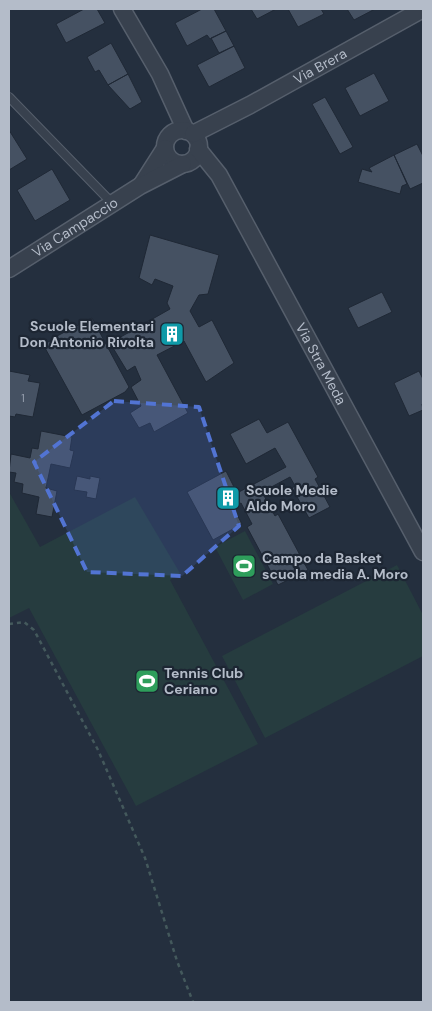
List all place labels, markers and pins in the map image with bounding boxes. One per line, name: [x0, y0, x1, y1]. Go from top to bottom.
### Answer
place label: Scuole Elementari Don Antonio Rivolta: [20, 317, 154, 351]
building icon: Scuole Elementari Don Antonio Rivolta: [159, 321, 185, 347]
place label: Scuole Medie Aldo Moro: [246, 481, 338, 515]
building icon: Scuole Medie Aldo Moro: [215, 485, 241, 511]
place label: Campo da Basket scuola media A. Moro: [262, 549, 408, 583]
sports icon: Campo da Basket scuola media A. Moro: [231, 553, 257, 579]
place label: Tennis Club Ceriano: [164, 664, 243, 698]
sports icon: Tennis Club Ceriano: [134, 668, 160, 694]

